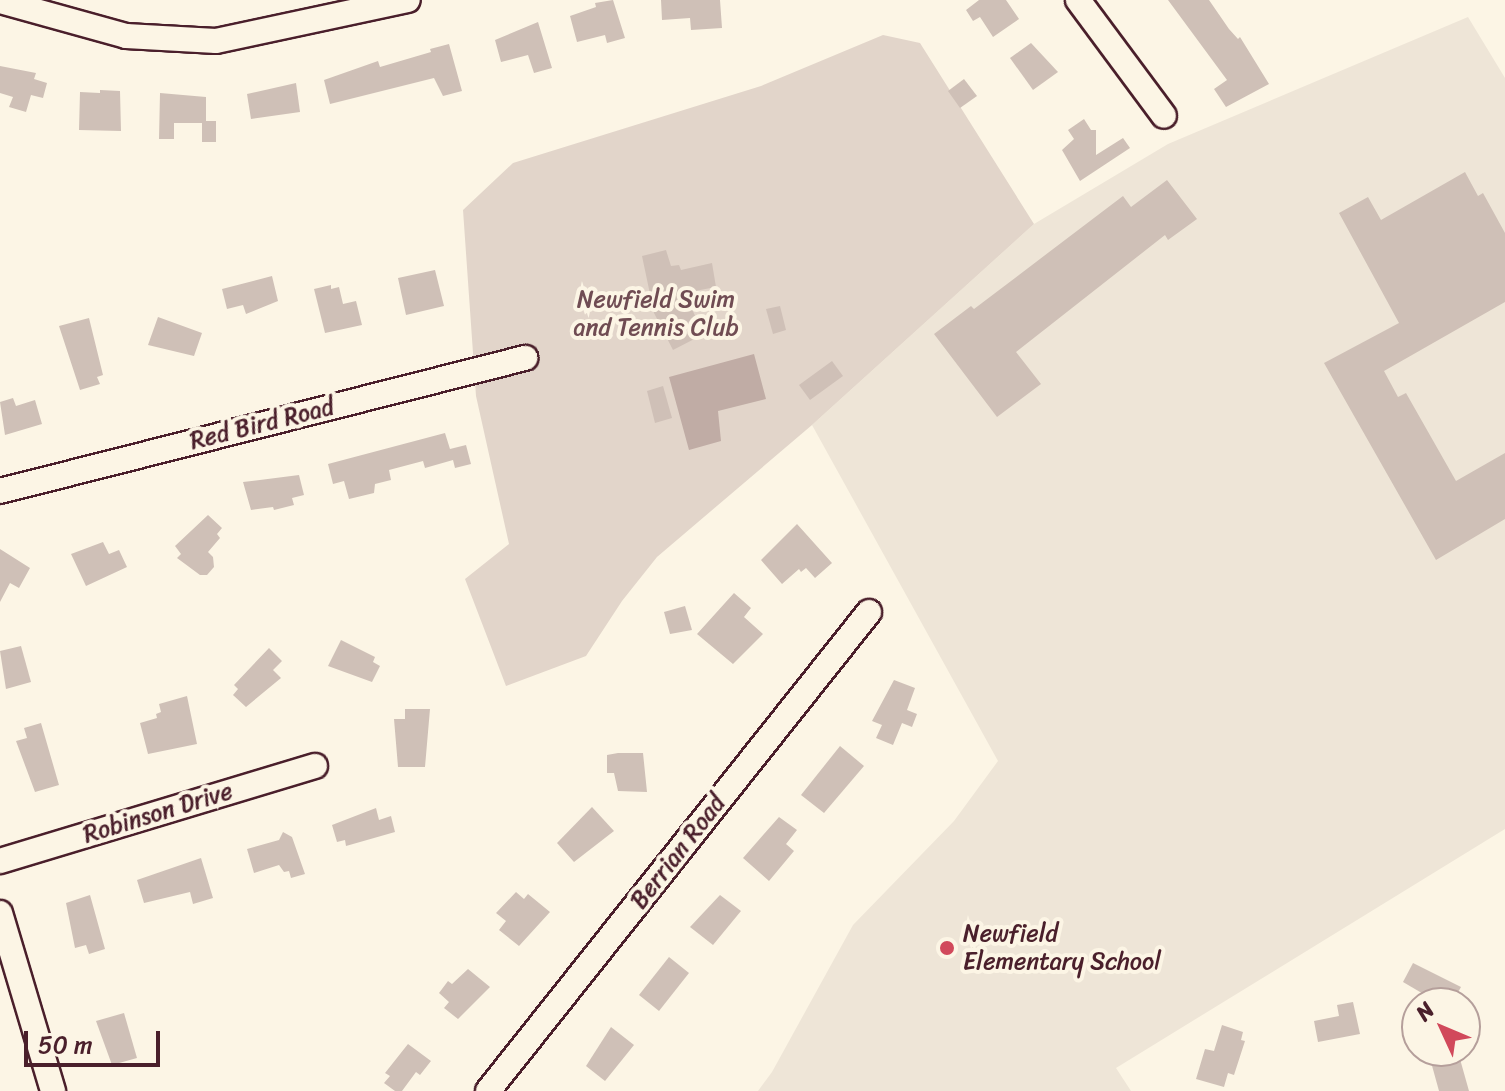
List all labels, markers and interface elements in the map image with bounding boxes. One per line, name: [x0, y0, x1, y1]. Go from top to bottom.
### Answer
park label: Newfield Swim and Tennis Club: [574, 286, 738, 342]
street label: Red Bird Road: [187, 392, 337, 456]
street label: Robinson Drive: [80, 777, 236, 849]
street label: Berrian Road: [625, 789, 731, 915]
place label: Newfield Elementary School: [963, 920, 1161, 976]
marker: Newfield Elementary School: [938, 939, 956, 957]
north arrow: [1401, 987, 1481, 1067]
text: N: [1405, 992, 1444, 1030]
scale bar: [28, 1015, 164, 1065]
text: 50 m: [38, 1024, 93, 1066]

